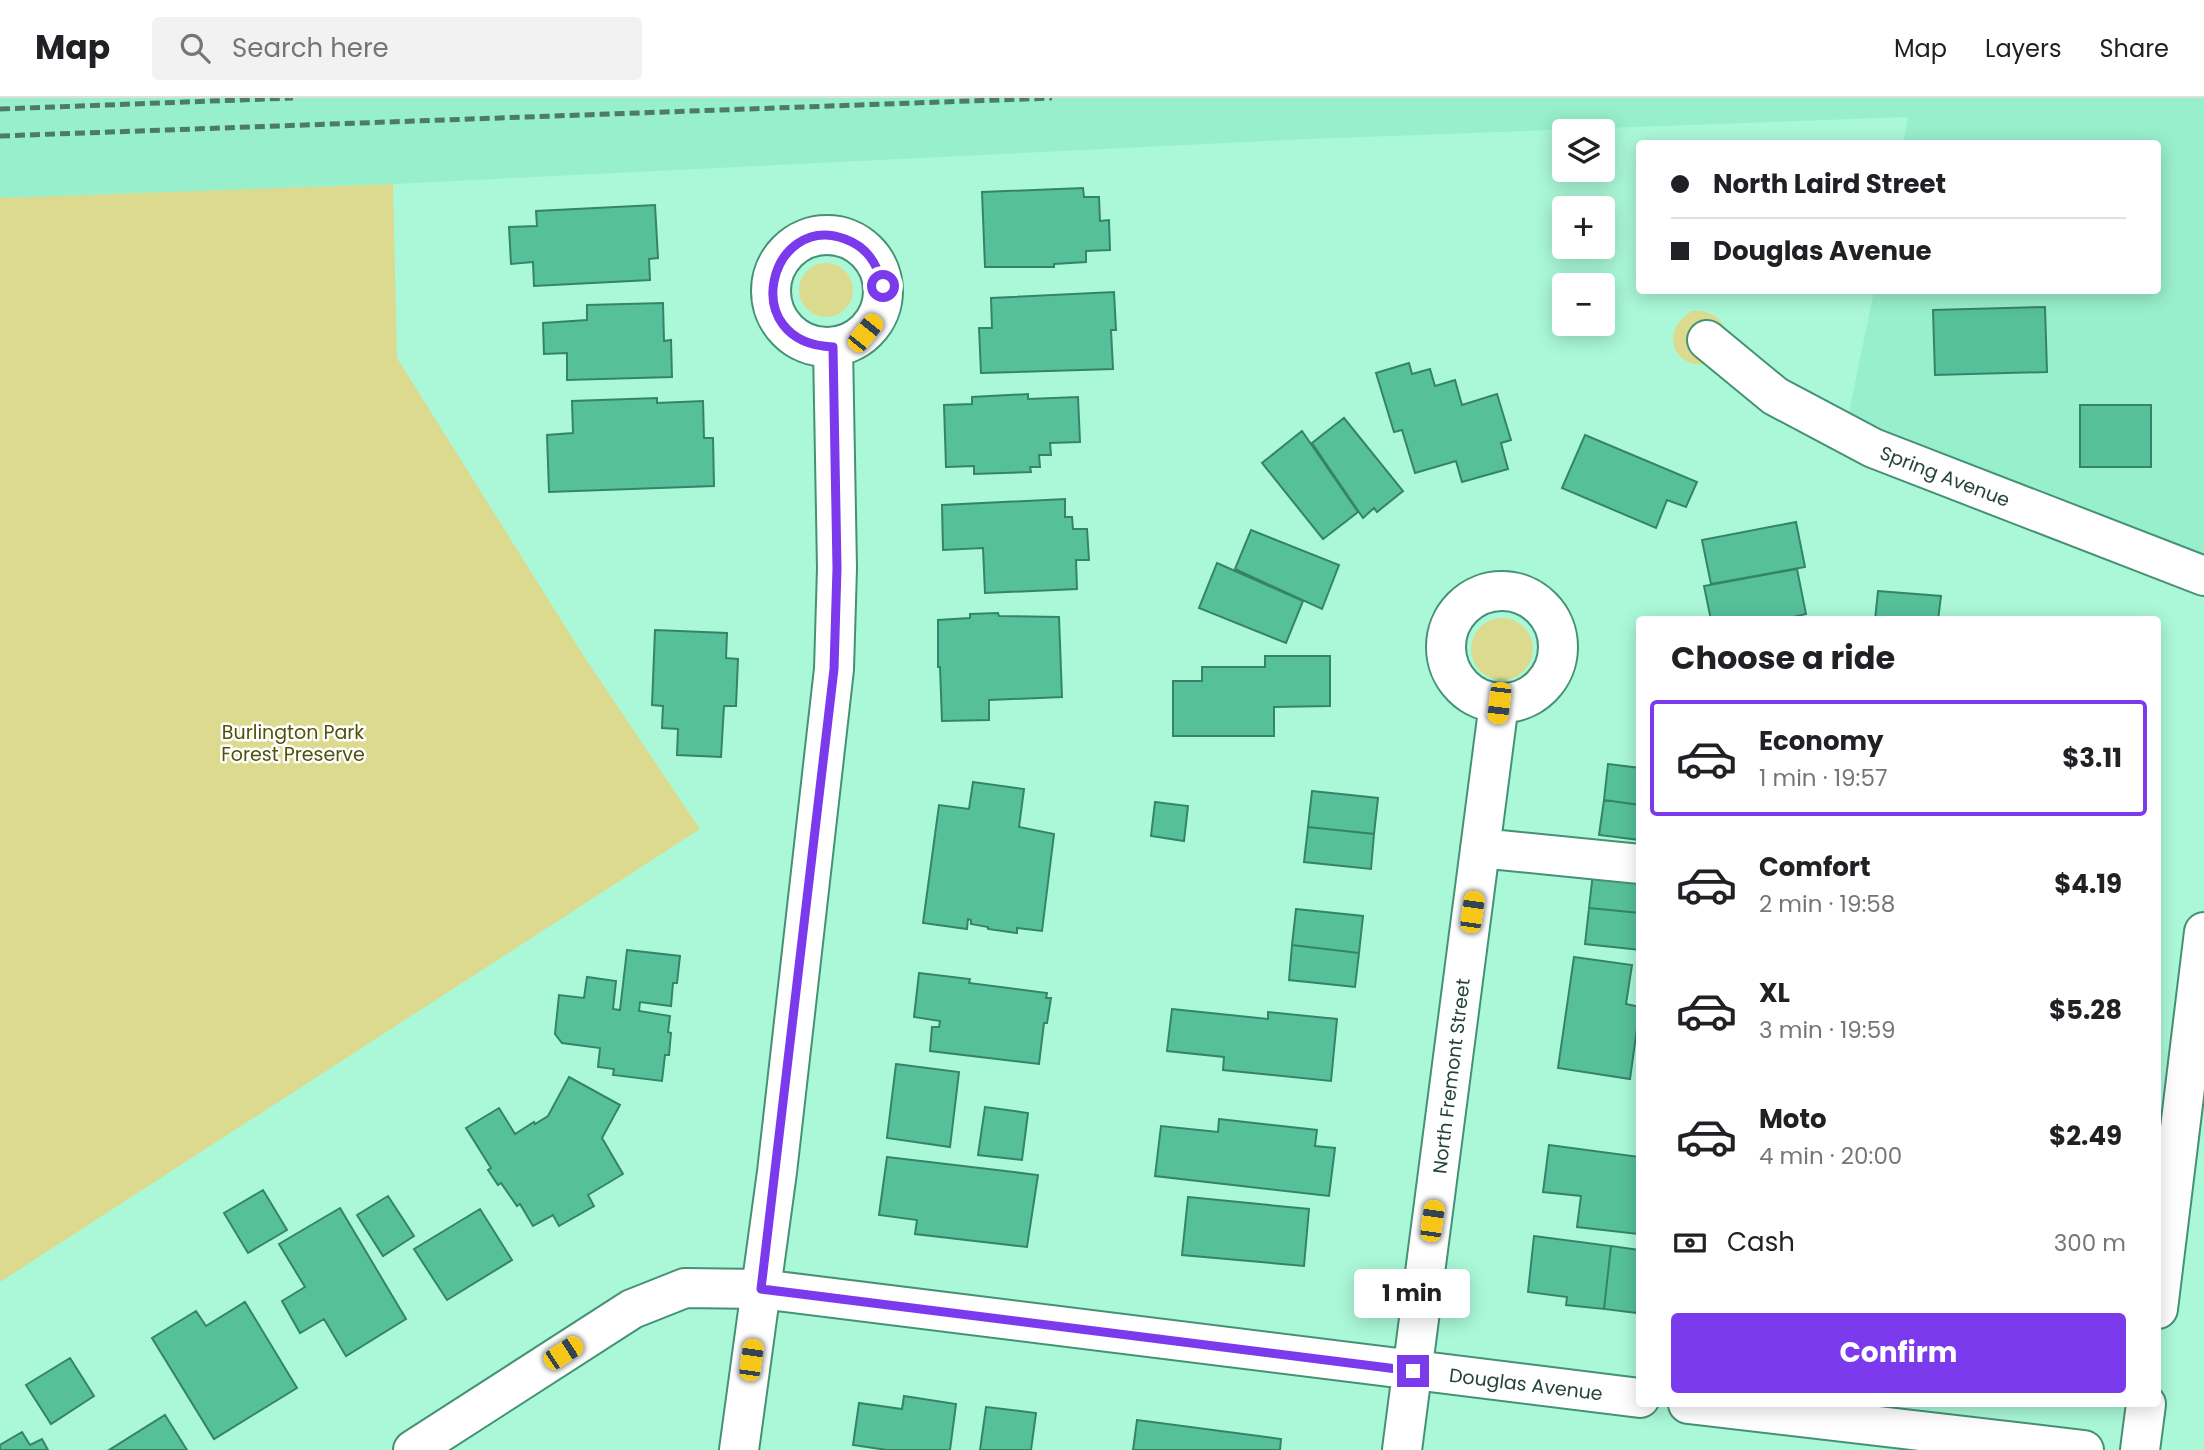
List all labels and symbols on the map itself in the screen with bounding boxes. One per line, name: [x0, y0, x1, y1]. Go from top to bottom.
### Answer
route start: [867, 270, 899, 302]
car: [844, 310, 887, 356]
street label: Spring Avenue: [1876, 439, 2014, 514]
car: [1487, 681, 1512, 725]
park label: Burlington Park Forest Preserve: [221, 719, 365, 768]
car: [1459, 890, 1486, 934]
street label: North Fremont Street: [1426, 977, 1477, 1175]
car: [1419, 1199, 1446, 1243]
callout: 1 min: [1355, 1270, 1471, 1318]
car: [540, 1333, 587, 1373]
car: [738, 1338, 765, 1382]
route end: [1397, 1355, 1429, 1387]
street label: Douglas Avenue: [1448, 1362, 1604, 1407]

